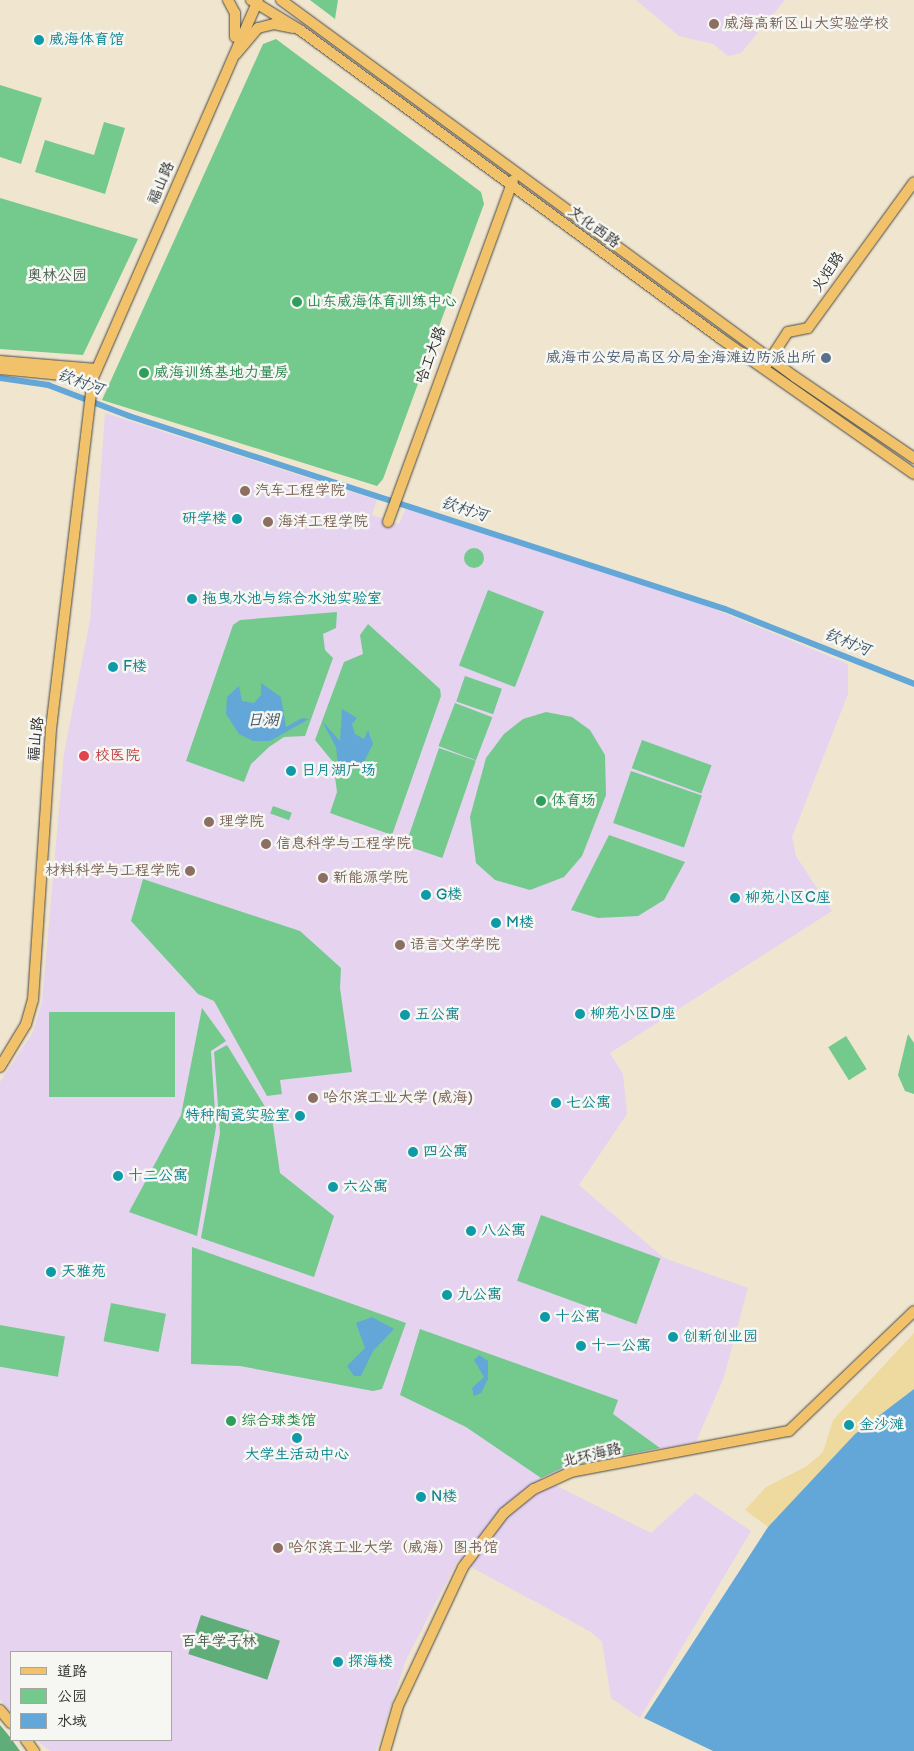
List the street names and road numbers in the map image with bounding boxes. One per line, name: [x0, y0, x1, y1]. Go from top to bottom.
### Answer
street label: 福山路: [144, 159, 178, 207]
street label: 文化西路: [564, 202, 624, 252]
street label: 火炬路: [808, 248, 848, 296]
street label: 哈工大路: [412, 324, 450, 386]
street label: 福山路: [25, 716, 47, 762]
street label: 北环海路: [561, 1439, 623, 1471]

